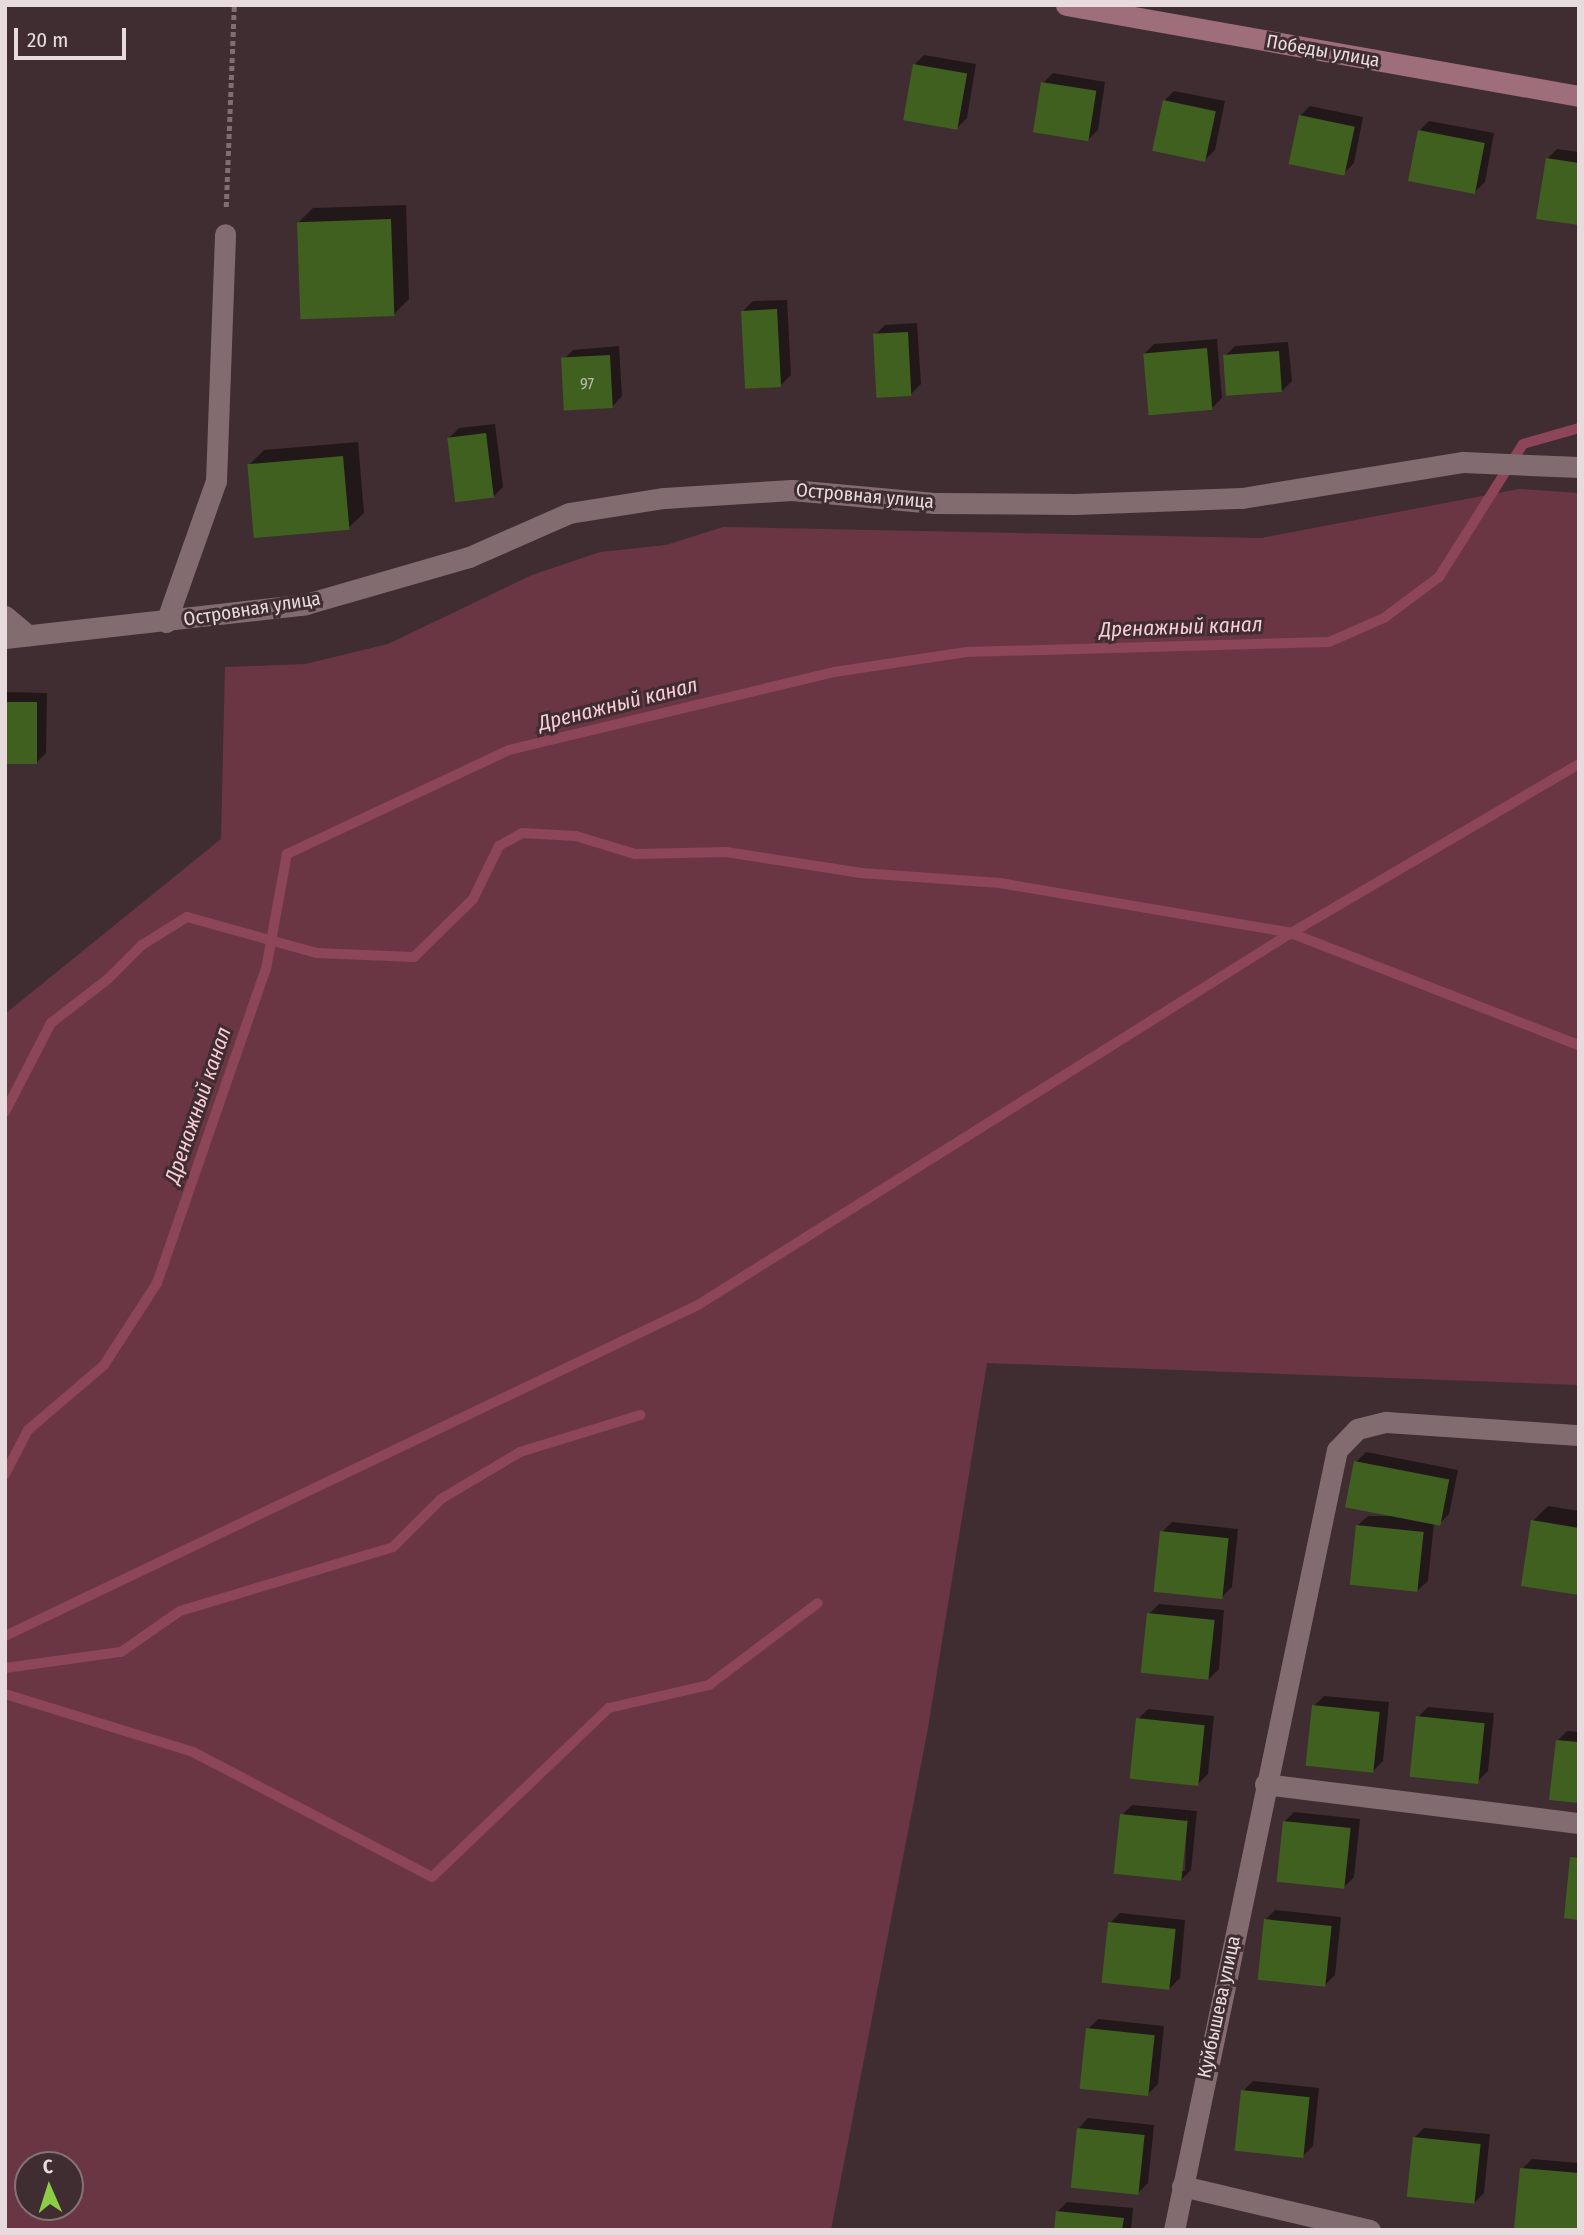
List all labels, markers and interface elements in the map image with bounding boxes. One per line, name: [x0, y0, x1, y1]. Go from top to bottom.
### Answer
scale bar: [18, 14, 130, 58]
text: 20 m: [27, 27, 68, 53]
street label: Победы улица: [1265, 30, 1381, 72]
house number: 97: [580, 374, 594, 394]
street label: Островная улица: [795, 479, 935, 513]
street label: Островная улица: [182, 587, 322, 631]
water label: Дренажный канал: [1099, 612, 1263, 642]
water label: Дренажный канал: [536, 672, 700, 736]
water label: Дренажный канал: [160, 1024, 236, 1186]
street label: Куйбышева улица: [1193, 1934, 1245, 2080]
north arrow: [14, 2151, 84, 2221]
text: С: [42, 2155, 54, 2178]

